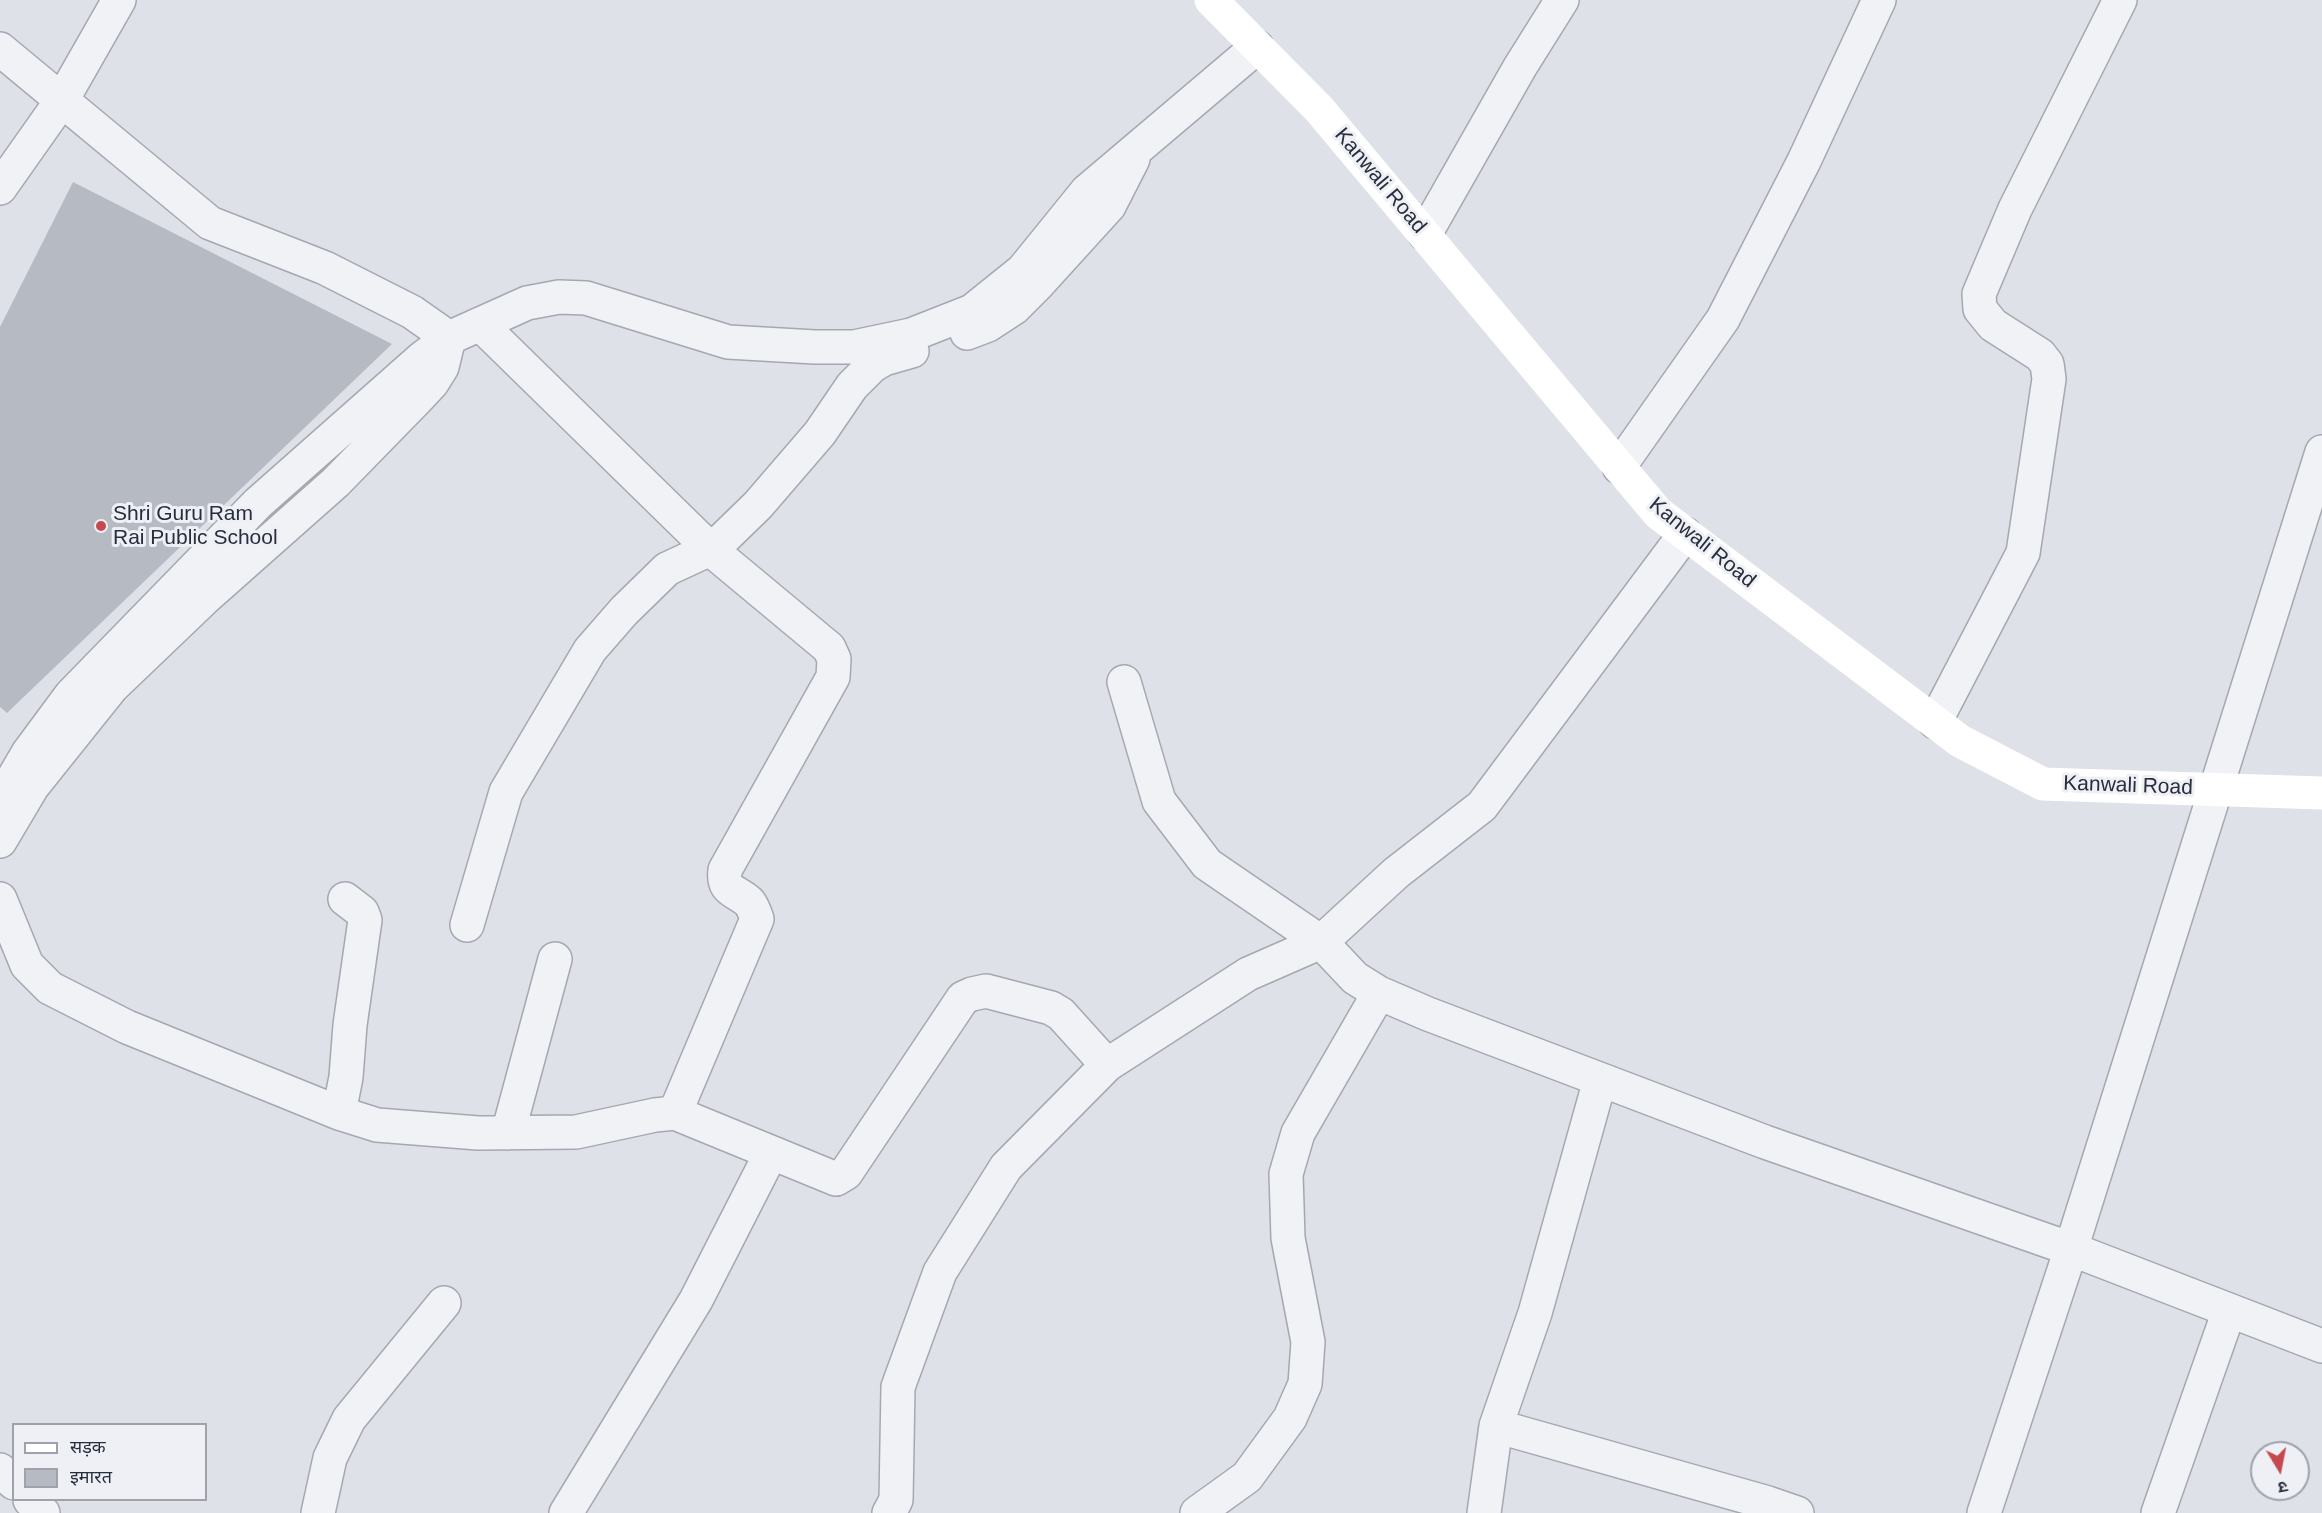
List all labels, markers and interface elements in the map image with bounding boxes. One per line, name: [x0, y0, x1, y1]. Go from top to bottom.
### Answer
street label: Kanwali Road: [1329, 123, 1431, 239]
street label: Kanwali Road: [1644, 492, 1760, 594]
place label: Shri Guru Ram Rai Public School: [113, 501, 278, 551]
marker: Shri Guru Ram Rai Public School: [94, 519, 108, 533]
street label: Kanwali Road: [2063, 771, 2193, 801]
legend: [12, 1423, 207, 1501]
text: सड़क: [70, 1437, 106, 1457]
north arrow: [2250, 1441, 2310, 1501]
text: इमारत: [70, 1467, 112, 1487]
text: उ: [2277, 1478, 2289, 1496]

